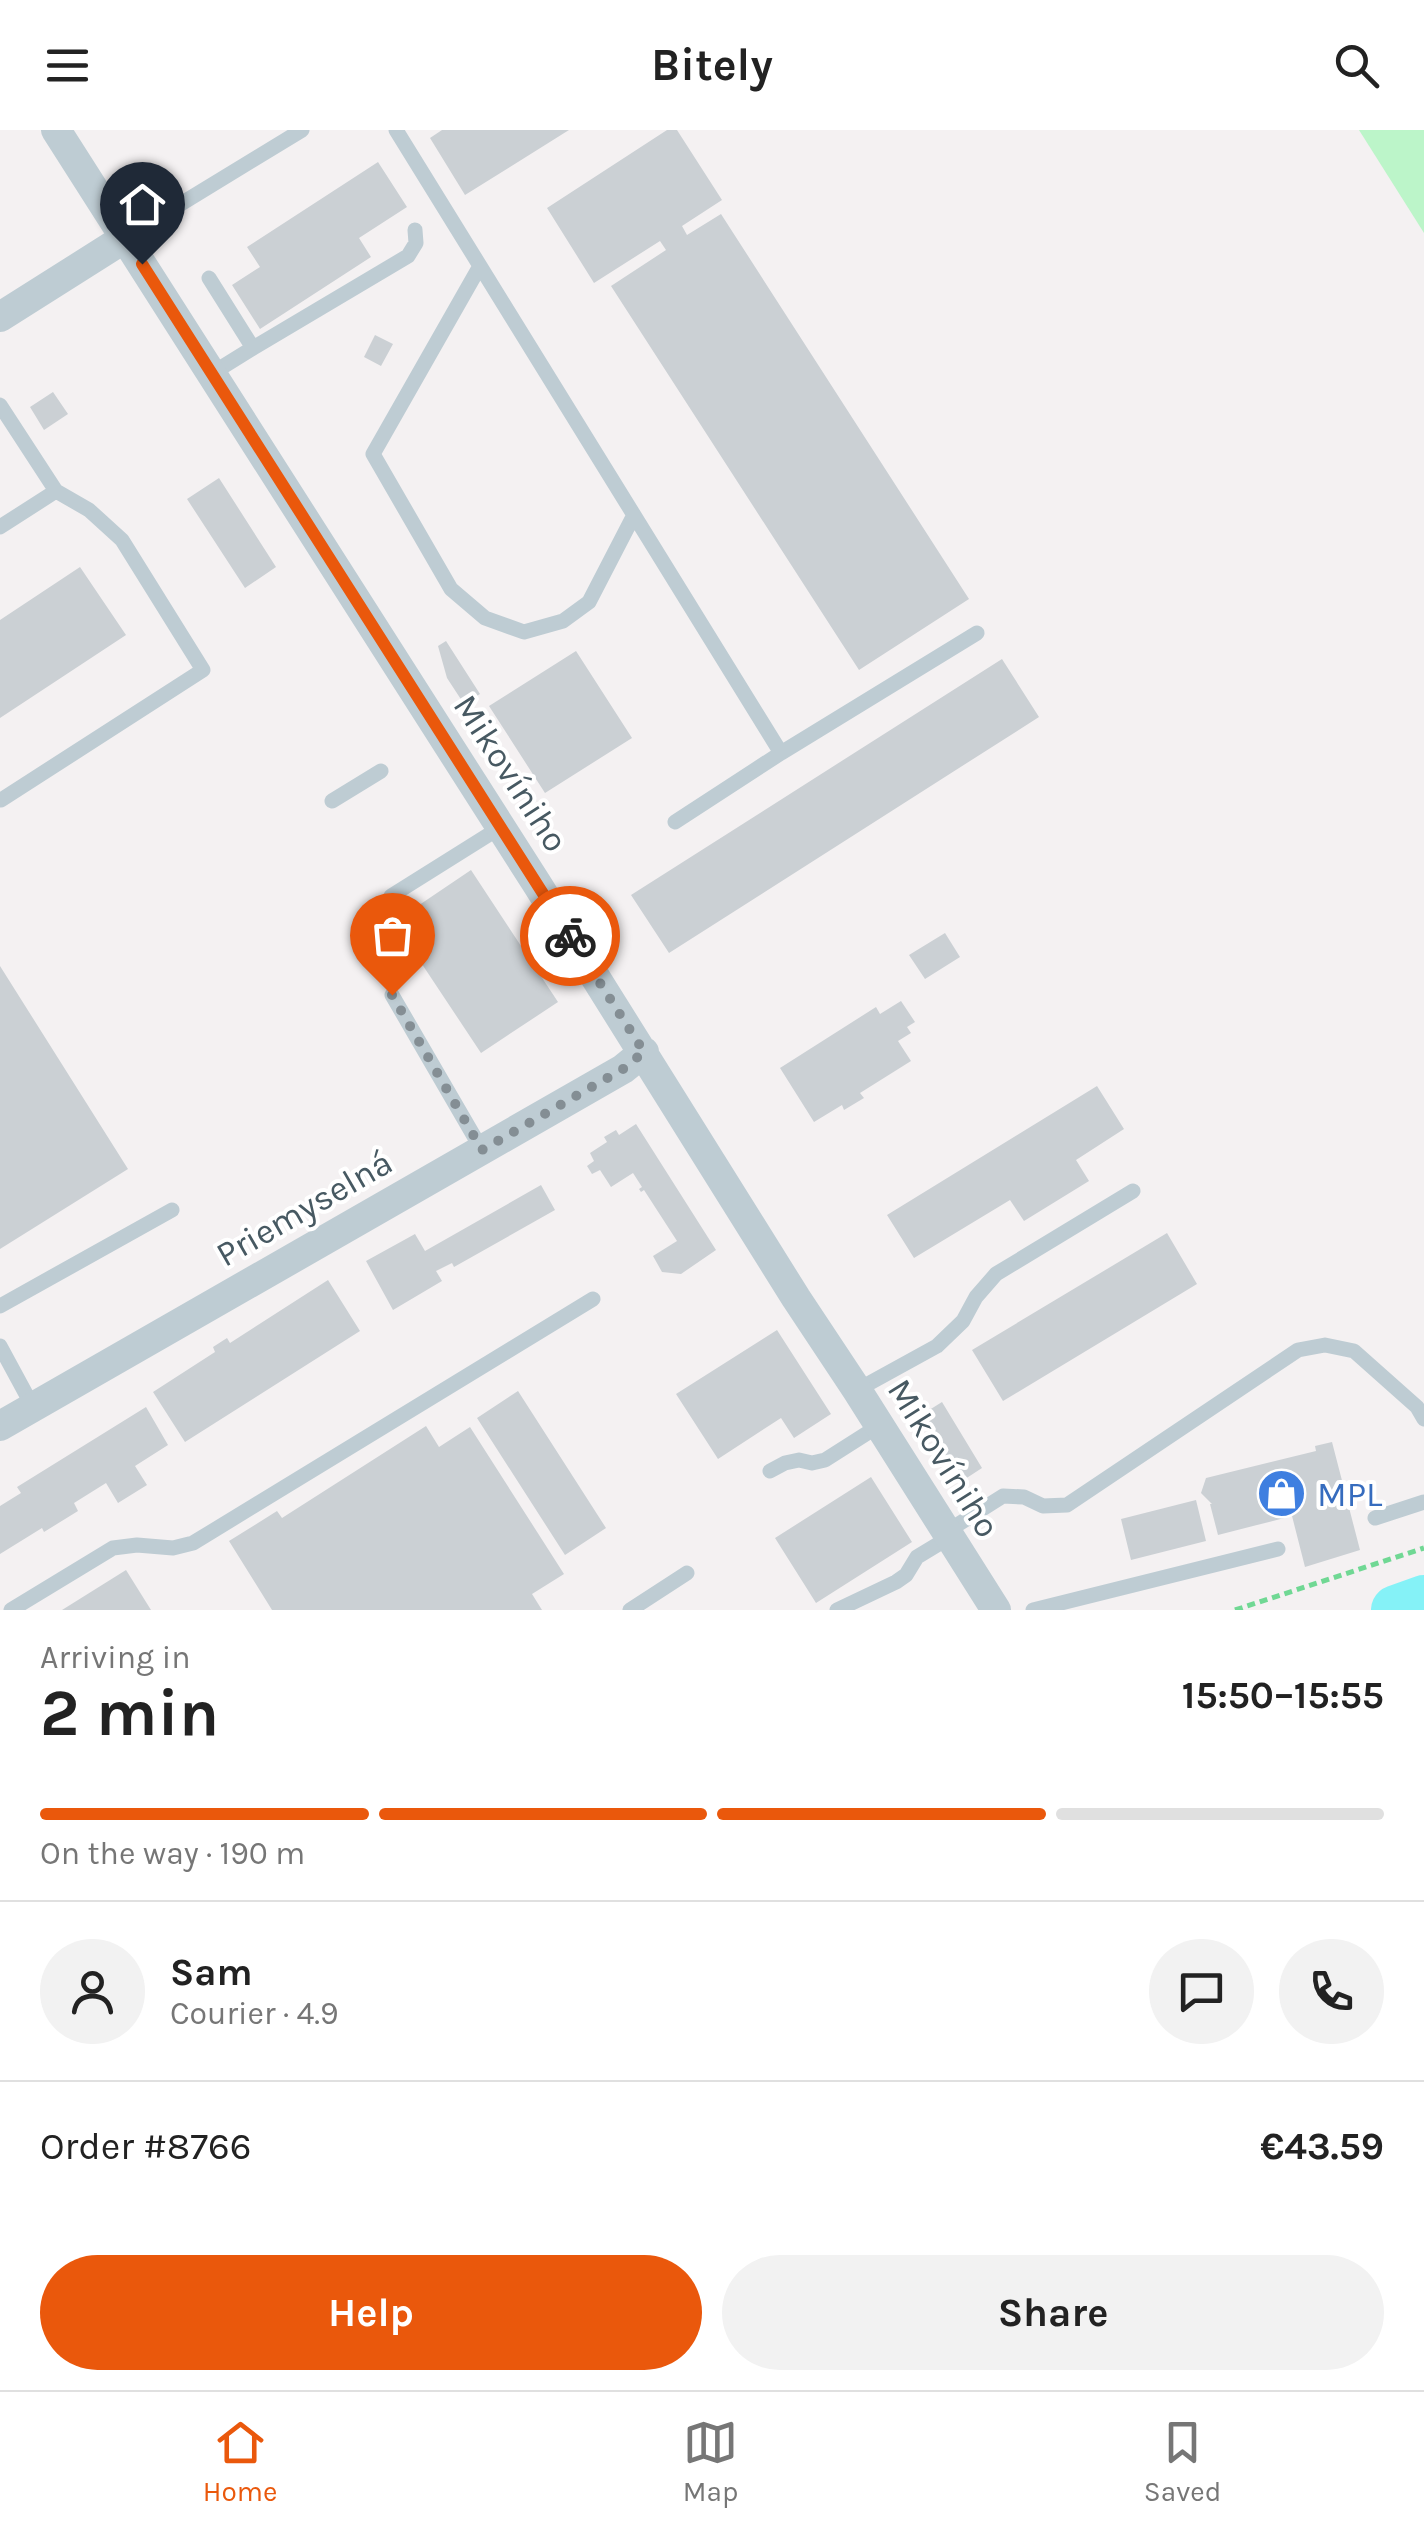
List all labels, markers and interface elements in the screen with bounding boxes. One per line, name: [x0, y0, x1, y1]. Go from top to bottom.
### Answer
icon: menu: [40, 38, 95, 93]
icon: search: [1329, 38, 1384, 93]
text: Bitely: [651, 39, 773, 91]
pin: [100, 162, 185, 265]
icon: home: [115, 177, 170, 232]
street label: Mikovíniho: [445, 687, 576, 859]
courier: [520, 886, 620, 986]
pin: [350, 893, 435, 996]
icon: bag: [365, 908, 420, 963]
icon: bike: [543, 909, 598, 964]
street label: Priemyselná: [209, 1142, 399, 1275]
street label: Mikovíniho: [879, 1372, 1008, 1545]
shop icon: MPL: [1256, 1468, 1308, 1520]
place label: MPL: [1317, 1474, 1383, 1515]
text: Arriving in: [40, 1639, 191, 1676]
text: 15:50–15:55: [1182, 1673, 1384, 1718]
text: 2 min: [40, 1675, 219, 1751]
text: On the way · 190 m: [40, 1835, 305, 1872]
button: person: [40, 1939, 145, 2044]
button: chat: [1149, 1939, 1254, 2044]
button: phone: [1279, 1939, 1384, 2044]
text: Sam: [170, 1950, 253, 1995]
text: Courier · 4.9: [170, 1995, 339, 2032]
text: Order #8766: [40, 2124, 252, 2169]
text: €43.59: [1260, 2124, 1384, 2169]
button: Help: [40, 2255, 702, 2370]
button: Share: [722, 2255, 1384, 2370]
tab: Home: [203, 2415, 277, 2508]
tab: Map: [683, 2415, 738, 2508]
tab: Saved: [1144, 2415, 1221, 2508]

